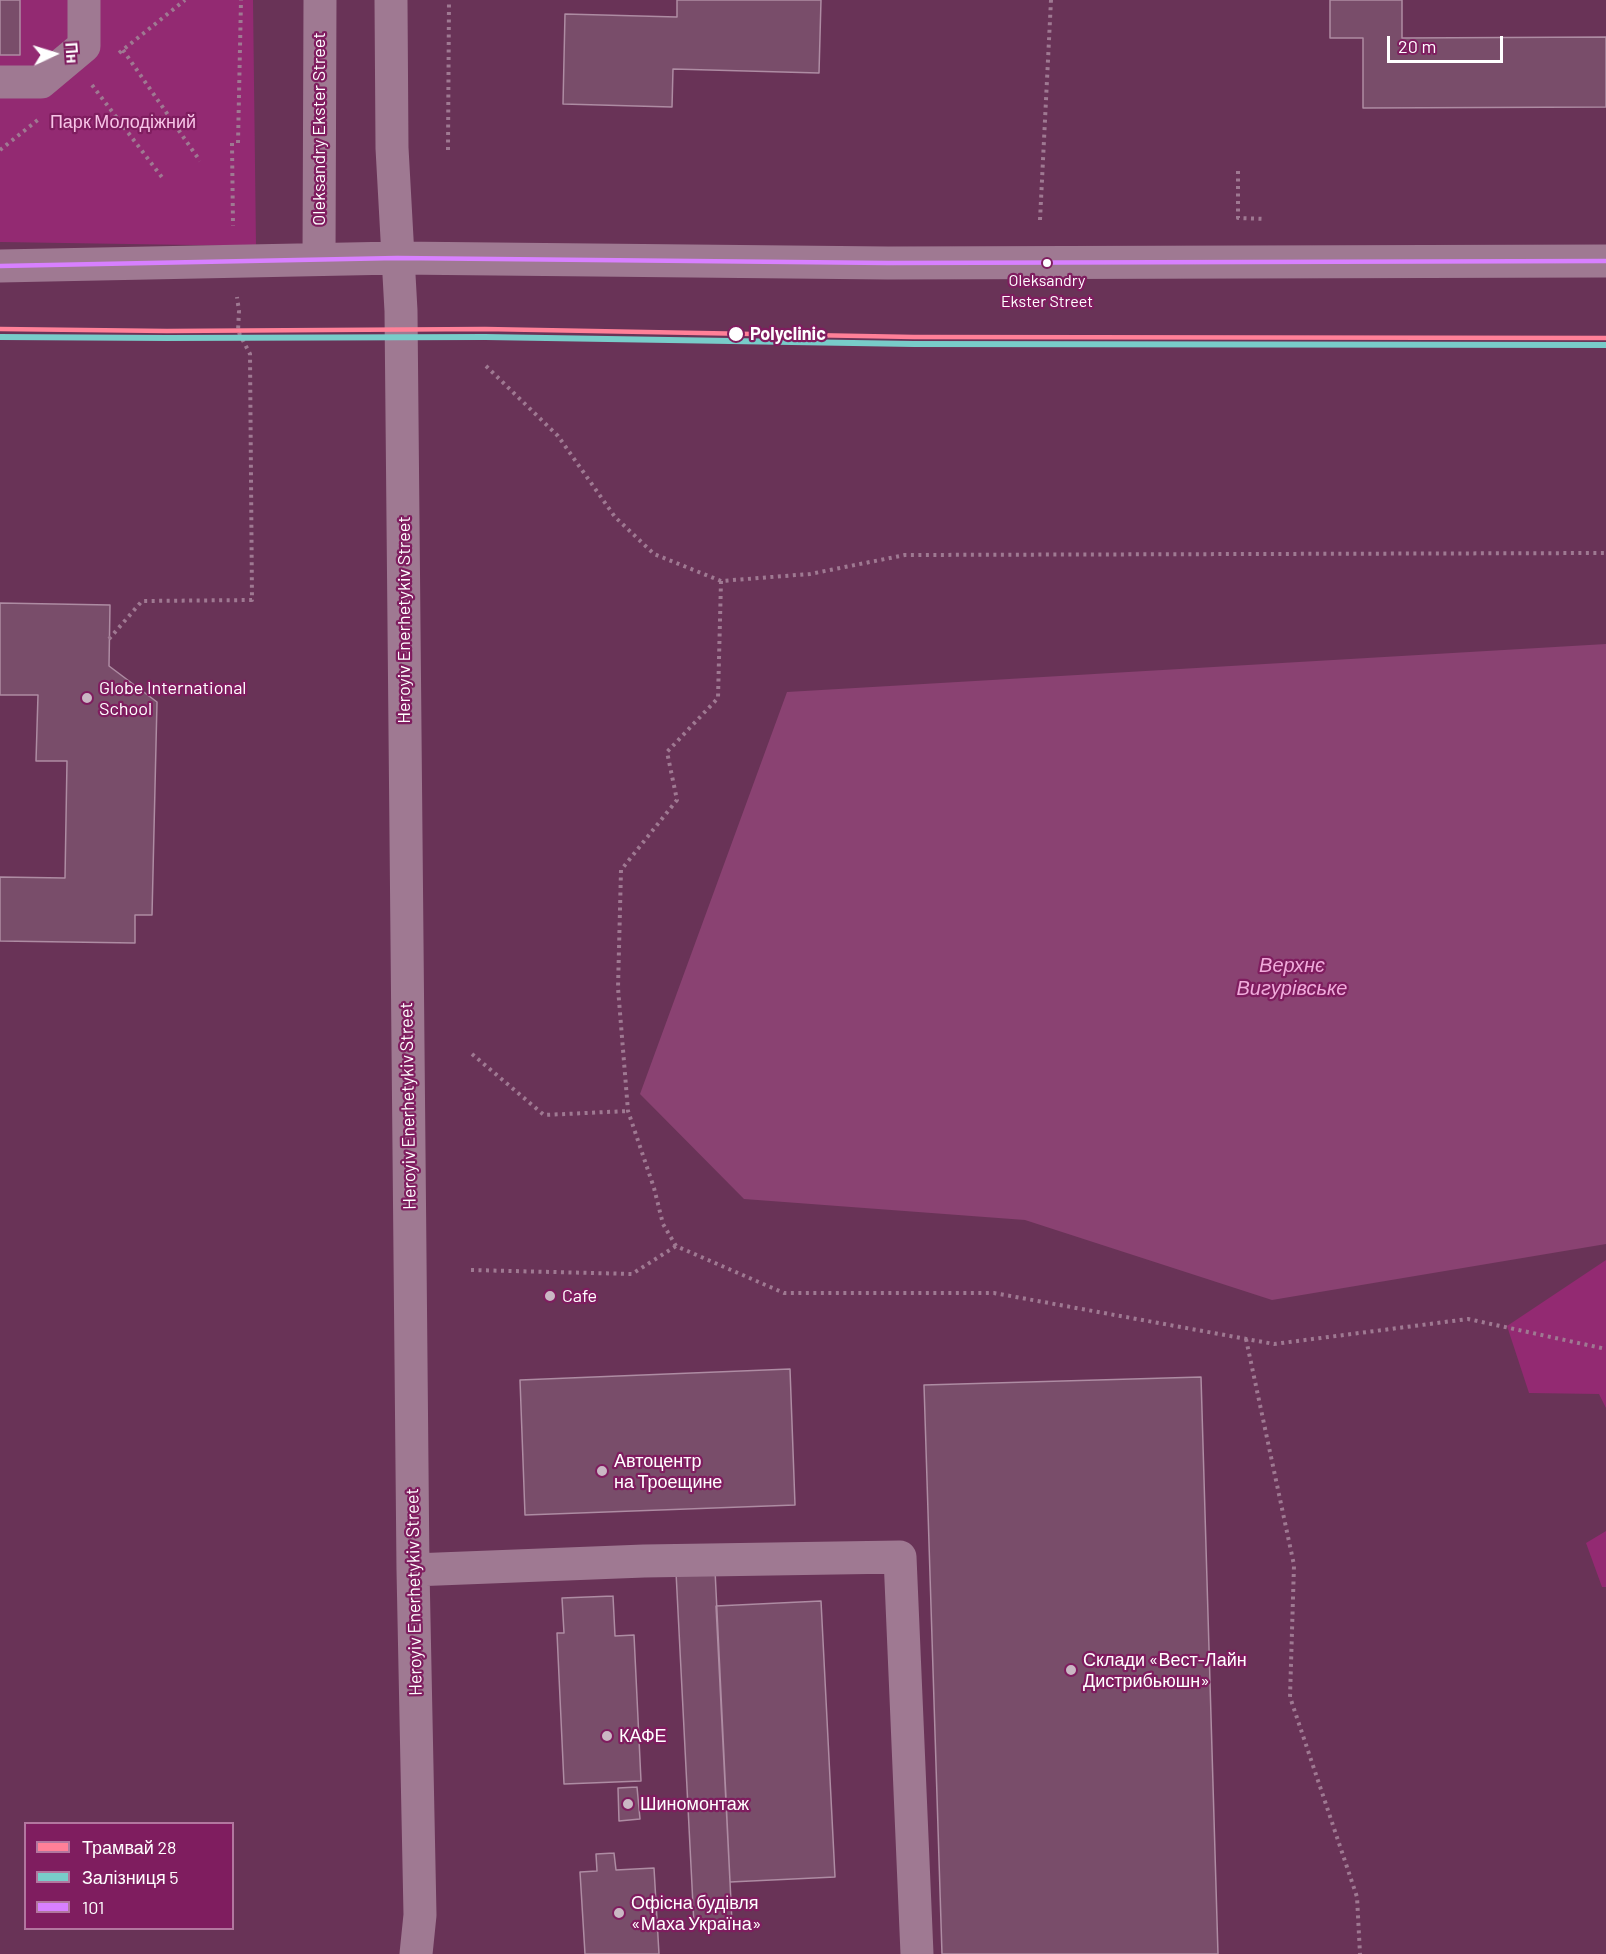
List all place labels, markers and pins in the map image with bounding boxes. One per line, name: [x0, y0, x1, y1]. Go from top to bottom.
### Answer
marker: Oleksandry Ekster Street: [1041, 257, 1053, 269]
place label: Oleksandry Ekster Street: [1001, 271, 1093, 309]
place label: Polyclinic: [750, 323, 826, 345]
marker: Polyclinic: [727, 325, 745, 343]
place label: Globe International School: [99, 677, 246, 720]
marker: Globe International School: [80, 691, 94, 705]
place label: Cafe: [562, 1285, 597, 1307]
marker: Cafe: [543, 1289, 557, 1303]
place label: Автоцентр на Троещине: [614, 1450, 722, 1492]
marker: Автоцентр на Троещине: [595, 1464, 609, 1478]
place label: Склади «Вест-Лайн Дистрибьюшн»: [1083, 1649, 1247, 1692]
marker: Склади «Вест-Лайн Дистрибьюшн»: [1064, 1663, 1078, 1677]
place label: КАФЕ: [619, 1725, 667, 1747]
marker: КАФЕ: [600, 1729, 614, 1743]
place label: Шиномонтаж: [640, 1793, 749, 1815]
marker: Шиномонтаж: [621, 1797, 635, 1811]
place label: Офісна будівля «Маха Україна»: [631, 1892, 762, 1934]
marker: Офісна будівля «Маха Україна»: [612, 1906, 626, 1920]

